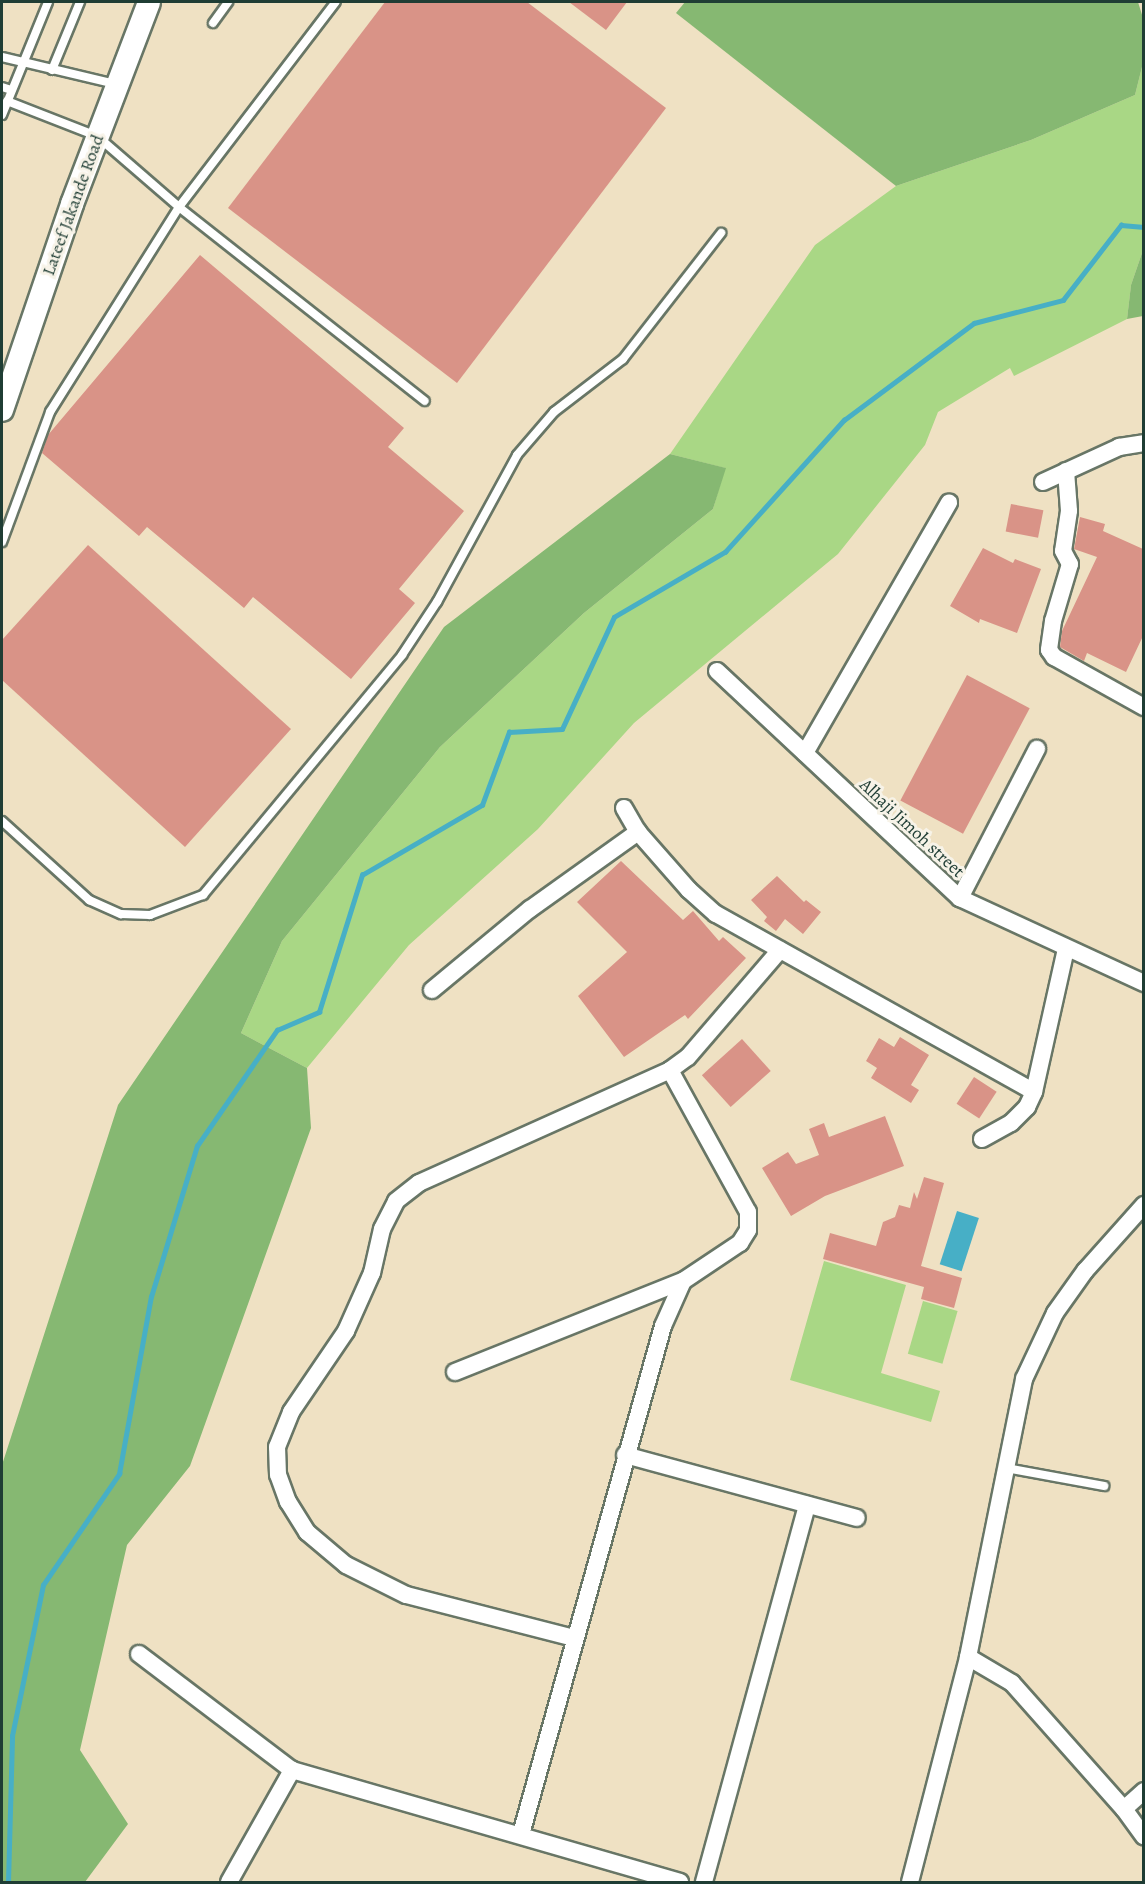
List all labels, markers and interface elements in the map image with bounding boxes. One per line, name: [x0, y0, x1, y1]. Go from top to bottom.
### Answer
street label: Lateef Jakande Road: [37, 132, 109, 278]
street label: Alhaji Jimoh street: [855, 774, 969, 882]

